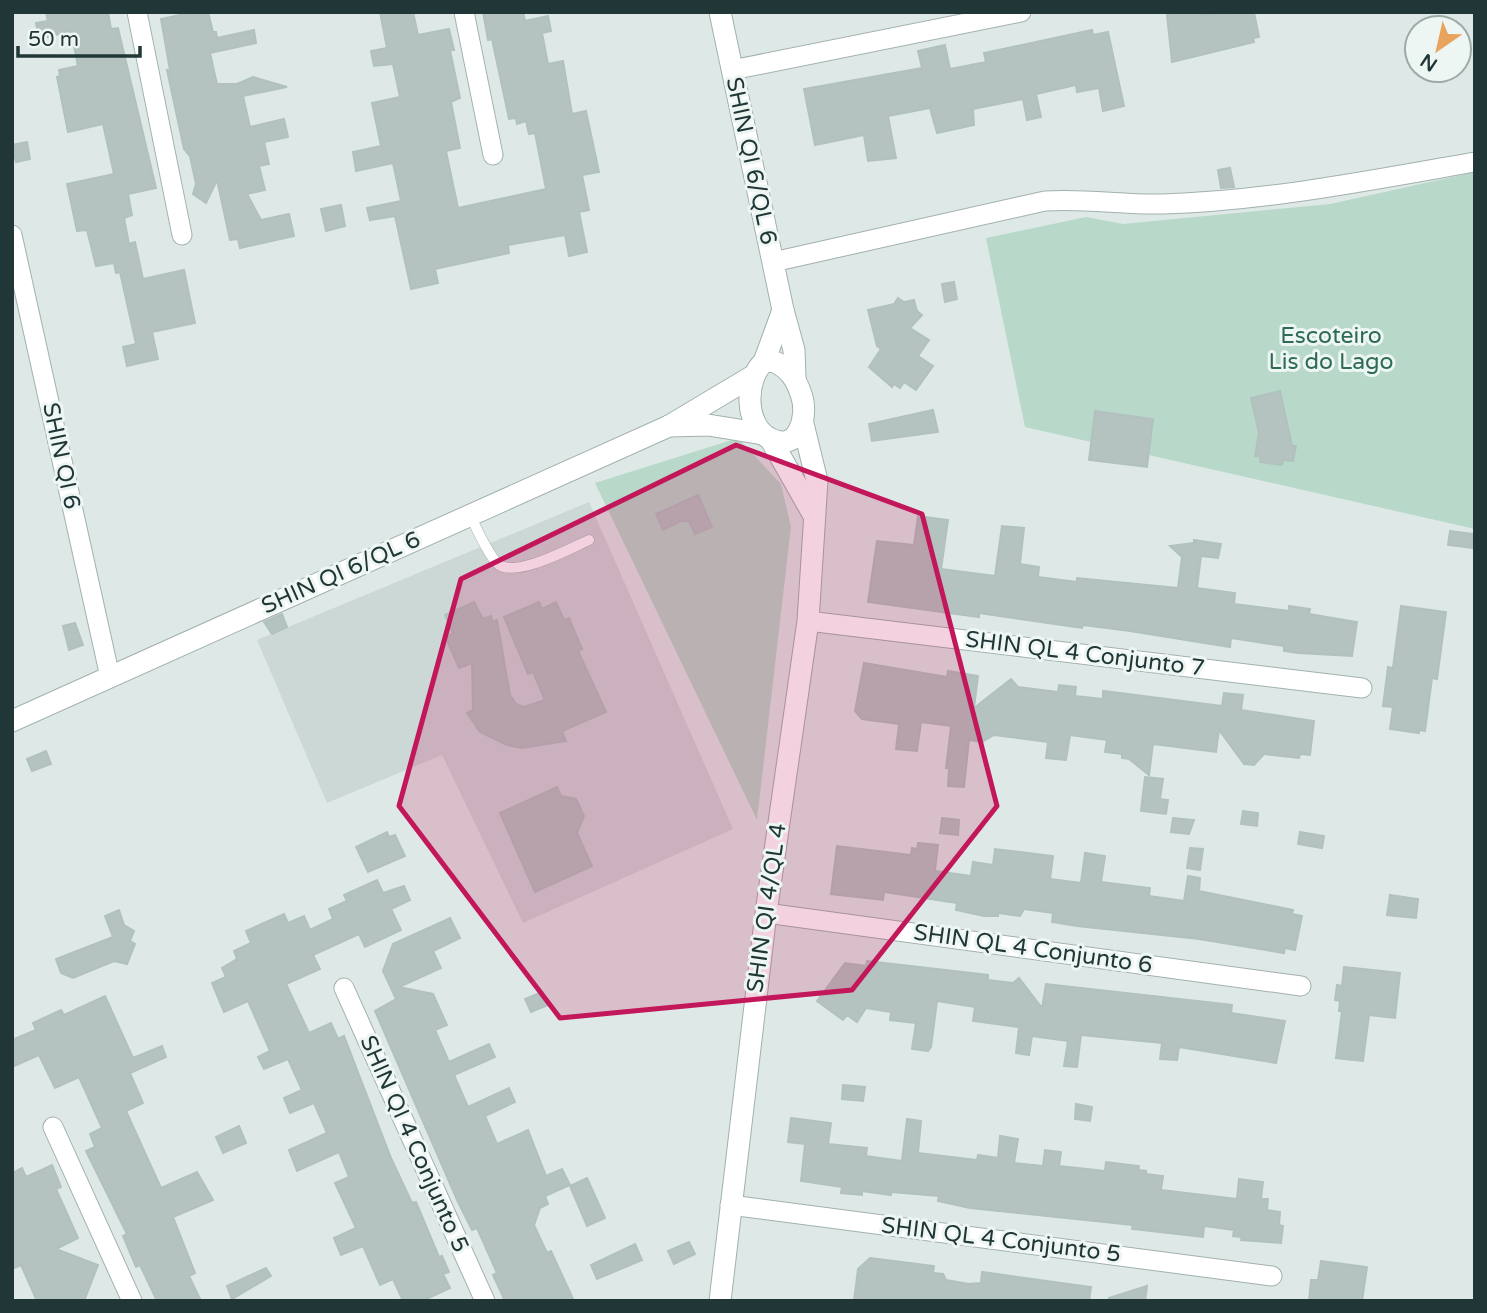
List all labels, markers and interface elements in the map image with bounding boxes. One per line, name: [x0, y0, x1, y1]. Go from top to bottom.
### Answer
scale bar: [18, 14, 140, 58]
north arrow: [1403, 14, 1473, 84]
text: 50 m: [28, 27, 79, 52]
text: N: [1417, 49, 1442, 76]
street label: SHIN QI 6/QL 6: [720, 75, 782, 247]
park label: Escoteiro Lis do Lago: [1268, 322, 1394, 376]
street label: SHIN QI 6: [36, 400, 86, 512]
street label: SHIN QI 6/QL 6: [257, 525, 425, 621]
street label: SHIN QL 4 Conjunto 7: [964, 625, 1206, 683]
street label: SHIN QI 4/QL 4: [741, 822, 793, 994]
street label: SHIN QL 4 Conjunto 6: [912, 918, 1154, 980]
street label: SHIN QI 4 Conjunto 5: [354, 1031, 474, 1257]
street label: SHIN QL 4 Conjunto 5: [880, 1211, 1122, 1269]

